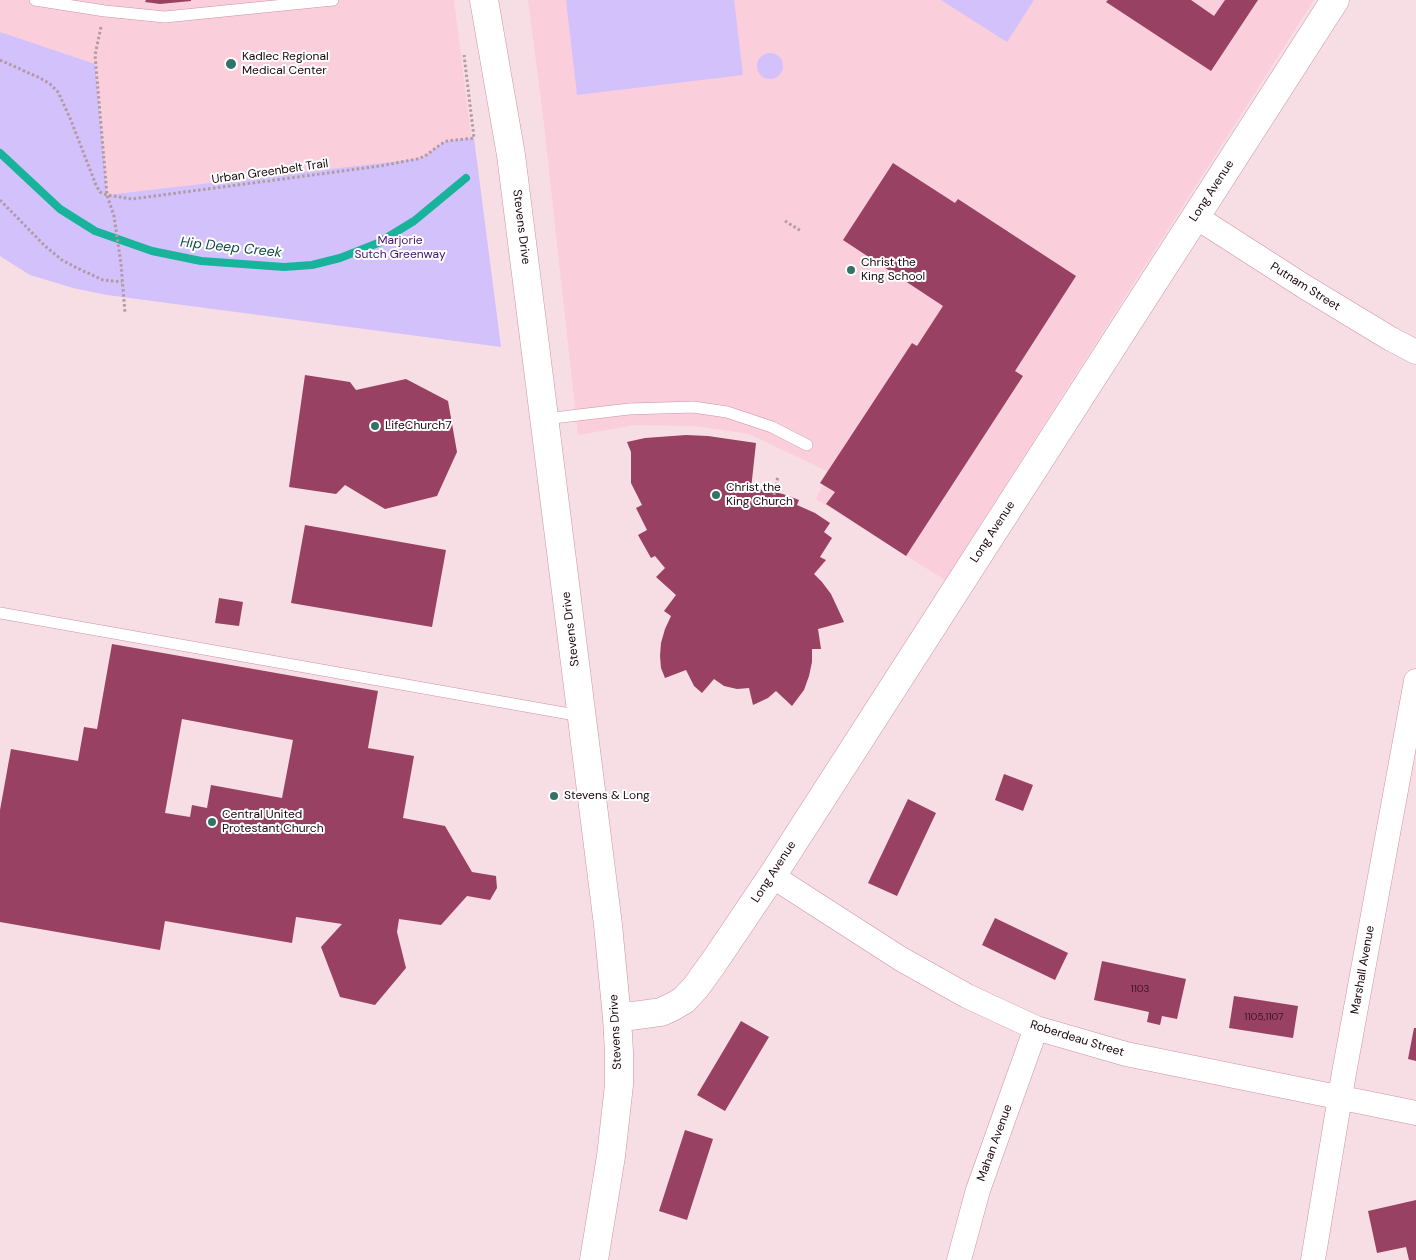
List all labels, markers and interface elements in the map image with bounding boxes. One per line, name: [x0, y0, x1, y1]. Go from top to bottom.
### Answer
place label: Kadlec Regional Medical Center: [242, 50, 329, 78]
marker: Kadlec Regional Medical Center: [224, 57, 238, 71]
street label: Urban Greenbelt Trail: [211, 157, 329, 187]
street label: Long Avenue: [1187, 157, 1237, 225]
street label: Stevens Drive: [509, 189, 533, 265]
water label: Hip Deep Creek: [179, 234, 283, 262]
park label: Marjorie Sutch Greenway: [354, 234, 446, 262]
place label: Christ the King School: [861, 256, 925, 284]
street label: Putnam Street: [1267, 260, 1343, 314]
marker: Christ the King School: [845, 264, 857, 276]
place label: LifeChurch7: [385, 419, 452, 433]
marker: LifeChurch7: [369, 420, 381, 432]
place label: Christ the King Church: [726, 481, 793, 509]
marker: Christ the King Church: [710, 489, 722, 501]
street label: Long Avenue: [968, 498, 1018, 566]
street label: Stevens Drive: [559, 591, 583, 667]
place label: Stevens & Long: [564, 789, 650, 803]
marker: Stevens & Long: [548, 790, 560, 802]
place label: Central United Protestant Church: [222, 808, 324, 836]
marker: Central United Protestant Church: [206, 816, 218, 828]
street label: Long Avenue: [749, 838, 799, 906]
street label: Marshall Avenue: [1348, 925, 1378, 1015]
house number: 1103: [1131, 983, 1149, 995]
street label: Stevens Drive: [607, 994, 625, 1070]
house number: 1105,1107: [1244, 1011, 1284, 1023]
street label: Roberdeau Street: [1028, 1018, 1126, 1060]
street label: Mahan Avenue: [974, 1103, 1016, 1183]

